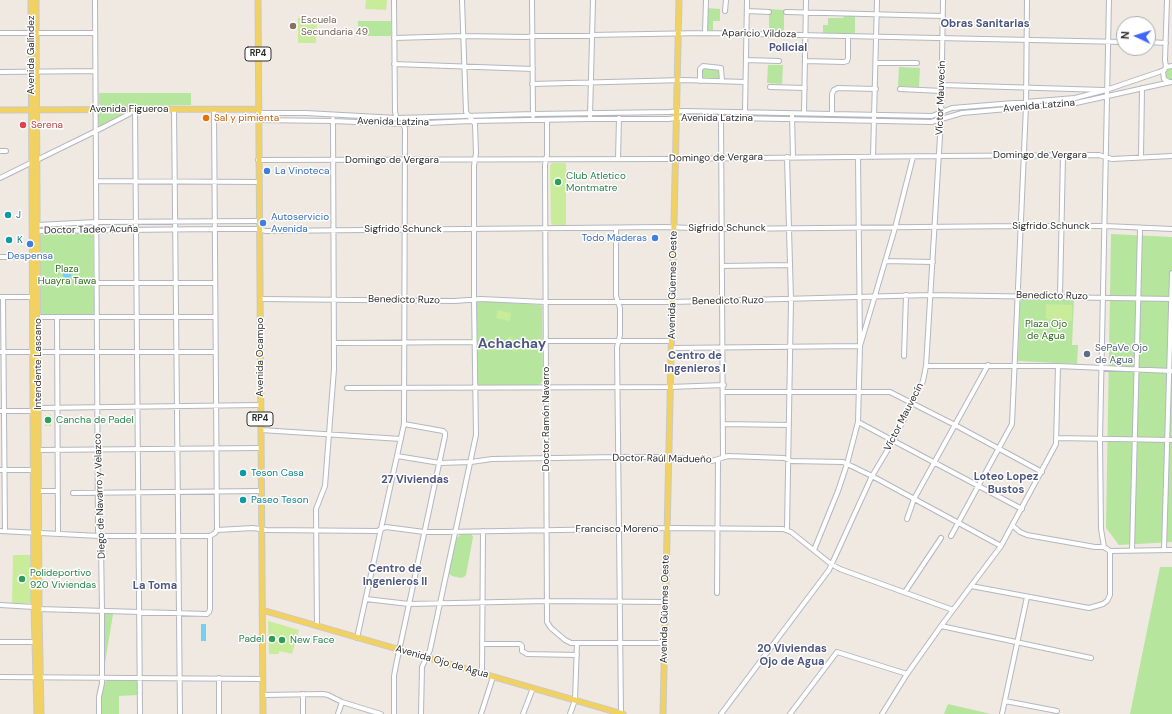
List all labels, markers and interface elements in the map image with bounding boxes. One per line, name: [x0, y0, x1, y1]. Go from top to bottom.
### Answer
place label: Escuela Secundaria 49: [301, 14, 368, 38]
street label: Avenida Galíndez: [25, 15, 37, 95]
north arrow: [1116, 16, 1156, 56]
district label: Obras Sanitarias: [940, 17, 1030, 31]
marker: Escuela Secundaria 49: [288, 21, 298, 31]
street label: Aparicio Vildoza: [722, 27, 796, 41]
text: N: [1118, 31, 1132, 40]
district label: Policial: [769, 41, 807, 55]
road number: RP4: [245, 47, 271, 61]
street label: Víctor Mauvecín: [934, 61, 948, 135]
street label: Avenida Latzina: [1003, 97, 1075, 115]
street label: Avenida Figueroa: [90, 103, 168, 115]
place label: Sal y pimienta: [214, 112, 279, 124]
street label: Avenida Latzina: [681, 112, 753, 124]
marker: Sal y pimienta: [201, 113, 211, 123]
street label: Avenida Latzina: [357, 115, 429, 129]
place label: Serena: [31, 119, 63, 131]
marker: Serena: [18, 120, 28, 130]
street label: Domingo de Vergara: [993, 149, 1087, 161]
street label: Domingo de Vergara: [669, 151, 763, 165]
street label: Domingo de Vergara: [345, 154, 439, 166]
place label: La Vinoteca: [275, 165, 330, 177]
marker: La Vinoteca: [262, 166, 272, 176]
place label: Club Atletico Montmatre: [566, 170, 626, 194]
marker: Club Atletico Montmatre: [553, 177, 563, 187]
place label: J: [16, 209, 21, 221]
marker: J: [3, 210, 13, 220]
place label: Autoservicio Avenida: [271, 211, 329, 234]
marker: Autoservicio Avenida: [258, 218, 268, 228]
street label: Sigfrido Schunck: [1012, 220, 1090, 232]
street label: Sigfrido Schunck: [688, 222, 766, 234]
street label: Doctor Tadeo Acuña: [44, 223, 138, 237]
street label: Sigfrido Schunck: [364, 223, 442, 235]
street label: Avenida Güemes Oeste: [666, 231, 680, 339]
place label: Todo Maderas: [582, 232, 647, 244]
marker: Todo Maderas: [650, 233, 660, 243]
place label: K: [17, 234, 23, 246]
marker: K: [4, 235, 14, 245]
marker: Despensa: [25, 239, 35, 249]
place label: Despensa: [7, 250, 53, 262]
park label: Plaza Huayra Tawa: [38, 263, 96, 286]
street label: Benedicto Ruzo: [1016, 289, 1088, 303]
street label: Benedicto Ruzo: [368, 293, 440, 307]
street label: Benedicto Ruzo: [692, 294, 764, 308]
street label: Avenida Ocampo: [254, 317, 266, 397]
street label: Intendente Lascano: [32, 318, 44, 410]
park label: Plaza Ojo de Agua: [1025, 318, 1067, 342]
district label: Achachay: [478, 336, 546, 352]
place label: SePaVe Ojo de Agua: [1095, 342, 1148, 366]
district label: Centro de Ingenieros I: [664, 349, 726, 375]
marker: SePaVe Ojo de Agua: [1082, 349, 1092, 359]
street label: Doctor Ramón Navarro: [540, 367, 552, 471]
street label: Víctor Mauvecín: [882, 381, 926, 453]
road number: RP4: [247, 412, 273, 426]
place label: Cancha de Padel: [56, 414, 134, 426]
marker: Cancha de Padel: [43, 415, 53, 425]
street label: Diego de Navarro y Velazco: [92, 433, 108, 559]
street label: Doctor Raúl Madueño: [612, 452, 712, 466]
place label: Teson Casa: [251, 467, 304, 479]
marker: Teson Casa: [238, 468, 248, 478]
district label: Loteo Lopez Bustos: [974, 470, 1038, 496]
district label: 27 Viviendas: [381, 473, 449, 487]
place label: Paseo Teson: [251, 494, 308, 506]
marker: Paseo Teson: [238, 495, 248, 505]
street label: Francisco Moreno: [576, 523, 658, 535]
street label: Avenida Güemes Oeste: [658, 555, 672, 663]
district label: Centro de Ingenieros II: [363, 562, 427, 588]
place label: Polideportivo 920 Viviendas: [30, 567, 96, 590]
marker: Polideportivo 920 Viviendas: [17, 574, 27, 584]
district label: La Toma: [133, 579, 177, 593]
place label: Padel: [239, 633, 264, 645]
marker: Padel: [267, 634, 277, 644]
place label: New Face: [290, 634, 335, 646]
marker: New Face: [277, 635, 287, 645]
district label: 20 Viviendas Ojo de Agua: [757, 642, 827, 668]
street label: Avenida Ojo de Agua: [394, 643, 490, 681]

